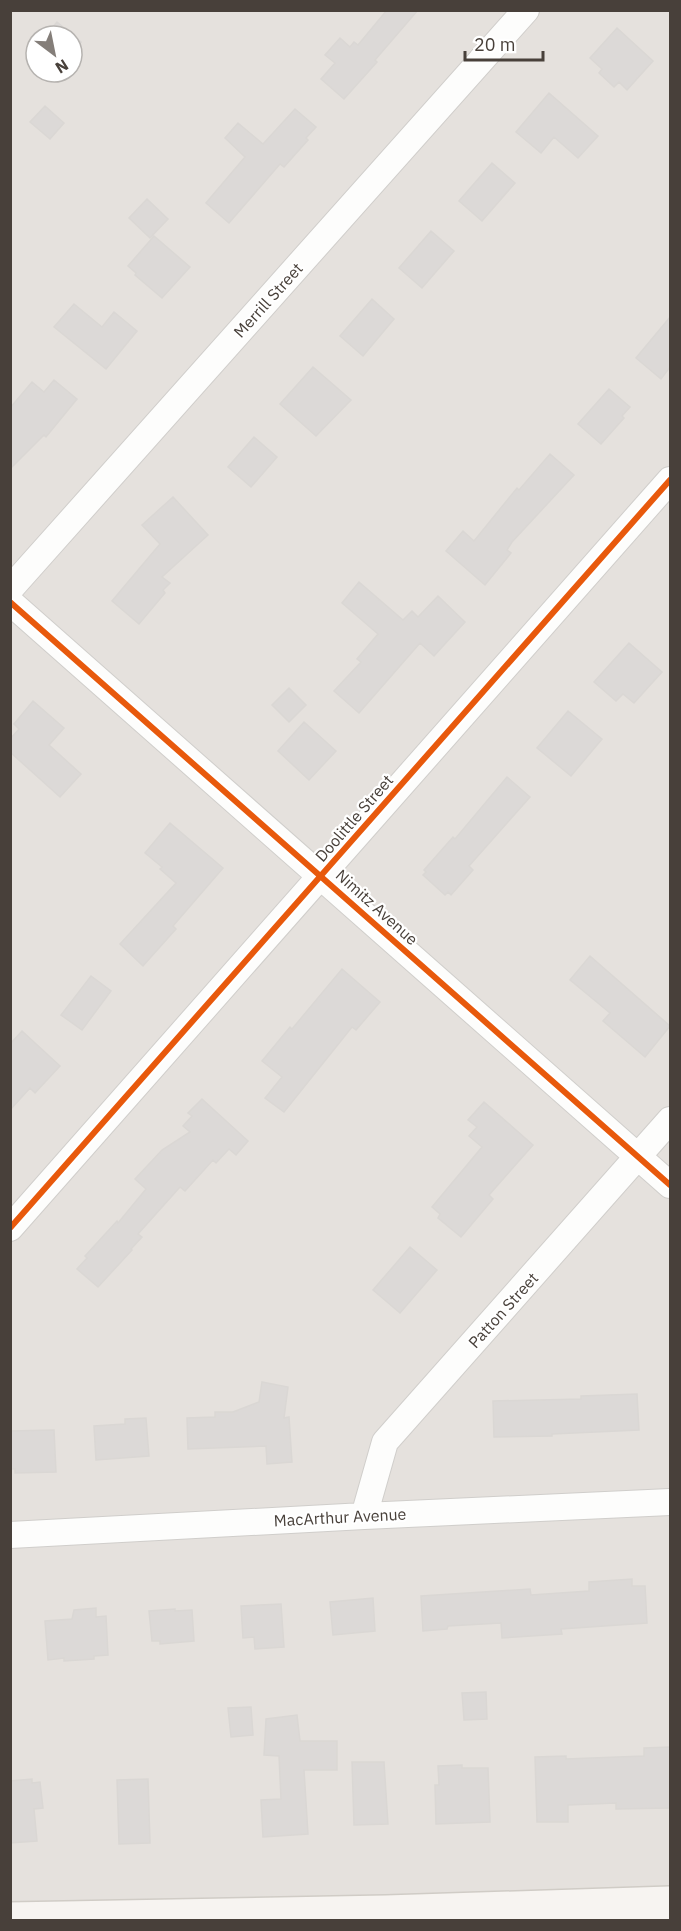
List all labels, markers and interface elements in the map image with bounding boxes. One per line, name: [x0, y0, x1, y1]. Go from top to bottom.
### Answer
north arrow: [24, 24, 84, 84]
scale bar: [465, 24, 543, 62]
text: 20 m: [474, 33, 516, 56]
text: N: [52, 55, 72, 78]
street label: Merrill Street: [229, 258, 307, 342]
street label: Doolittle Street: [311, 770, 397, 866]
street label: Nimitz Avenue: [332, 865, 422, 949]
street label: Patton Street: [464, 1268, 542, 1352]
street label: MacArthur Avenue: [273, 1504, 407, 1530]

